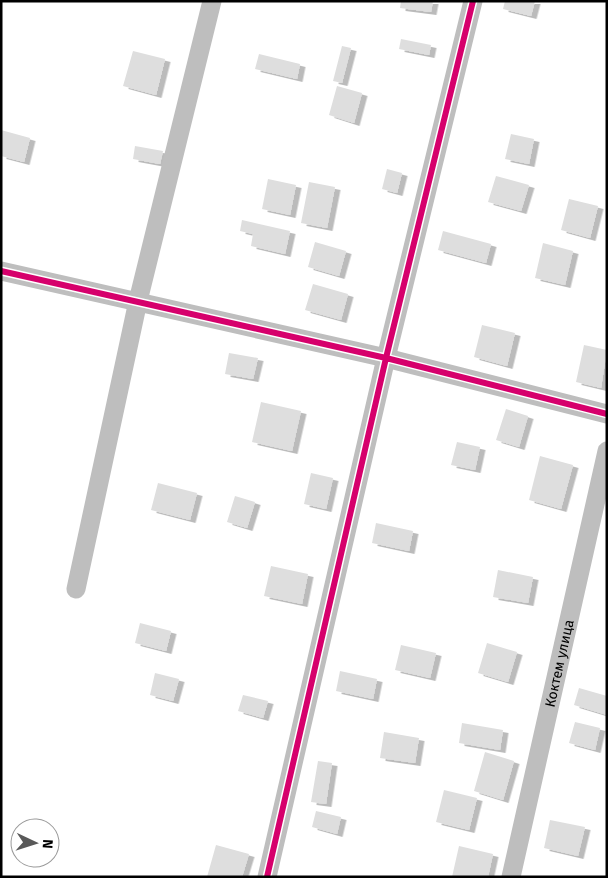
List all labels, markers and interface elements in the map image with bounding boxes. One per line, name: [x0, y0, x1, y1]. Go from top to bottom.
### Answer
street label: Коктем улица: [541, 618, 577, 709]
north arrow: [10, 818, 60, 868]
text: N: [39, 839, 56, 849]

